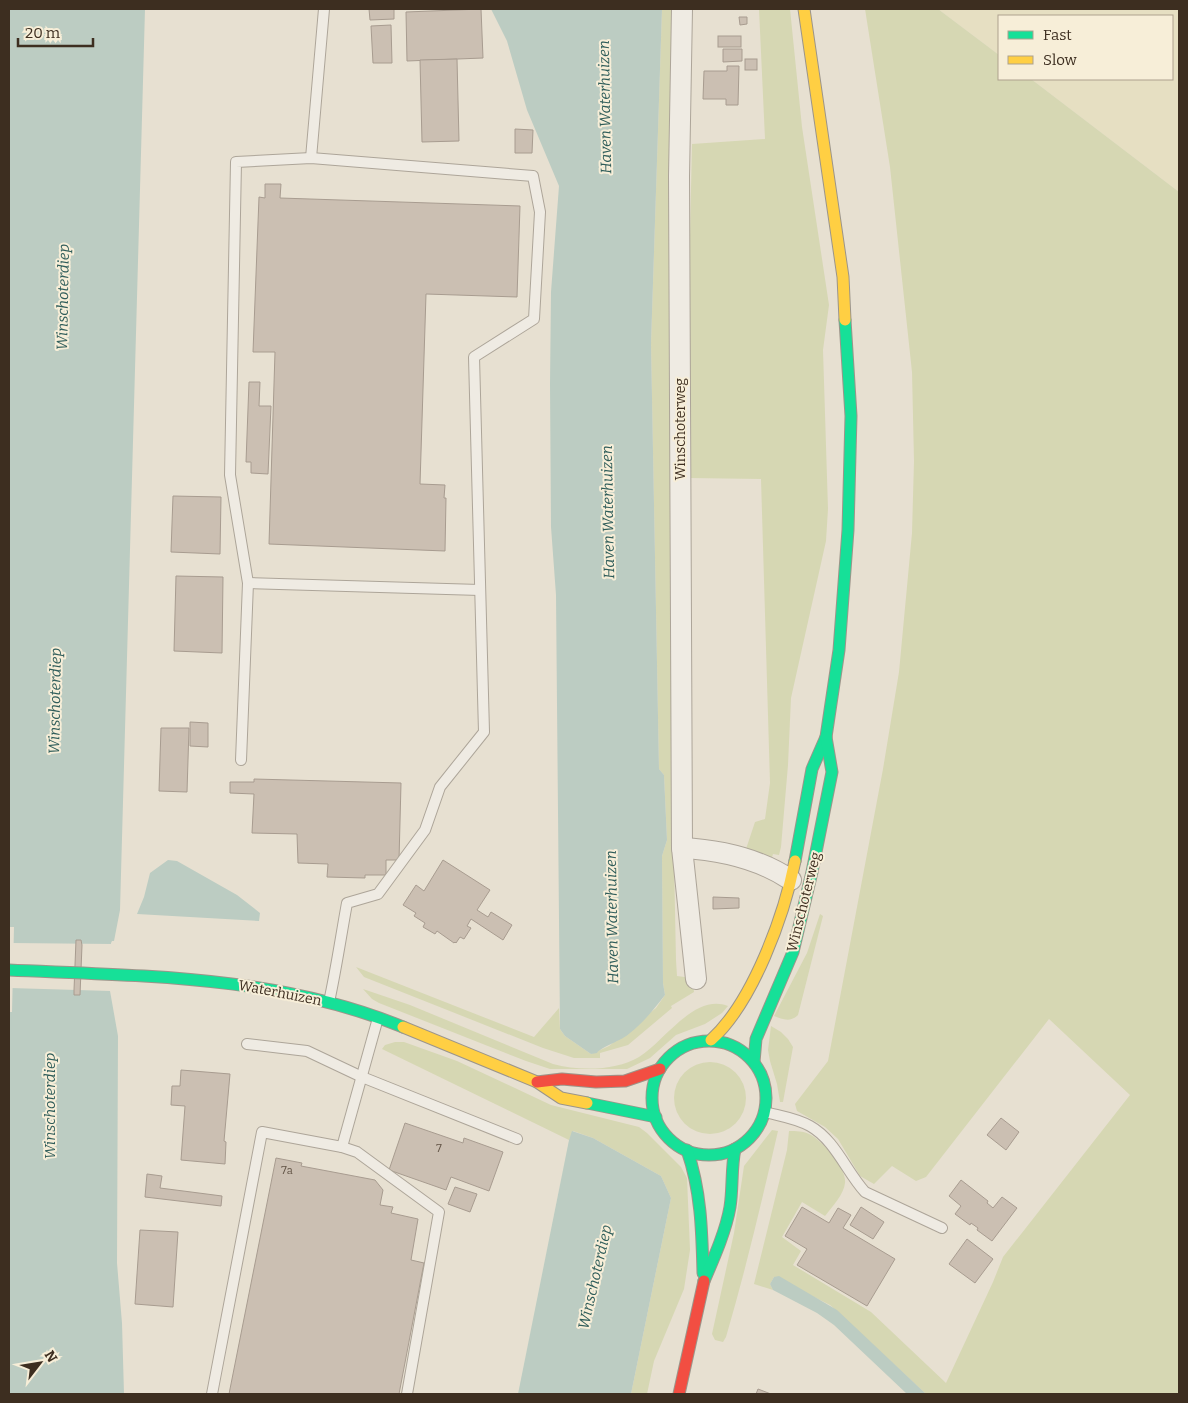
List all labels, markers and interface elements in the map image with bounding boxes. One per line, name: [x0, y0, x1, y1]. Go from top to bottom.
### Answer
scale bar: [18, 15, 92, 47]
legend: [998, 15, 1173, 80]
text: 20 m: [25, 24, 61, 42]
text: Fast: [1043, 26, 1072, 44]
water label: Haven Waterhuizen: [595, 40, 615, 174]
text: Slow: [1043, 51, 1078, 69]
water label: Winschoterdiep: [53, 243, 73, 350]
street label: Winschoterweg: [672, 378, 689, 480]
water label: Haven Waterhuizen: [598, 445, 618, 579]
water label: Winschoterdiep: [45, 647, 65, 754]
water label: Haven Waterhuizen: [602, 850, 622, 984]
street label: Winschoterweg: [783, 850, 825, 954]
street label: Waterhuizen: [237, 977, 323, 1009]
water label: Winschoterdiep: [41, 1053, 59, 1159]
house number: 7: [436, 1142, 442, 1155]
house number: 7a: [281, 1164, 293, 1177]
water label: Winschoterdiep: [574, 1223, 616, 1331]
north arrow: [15, 1338, 65, 1388]
text: N: [41, 1348, 61, 1366]

